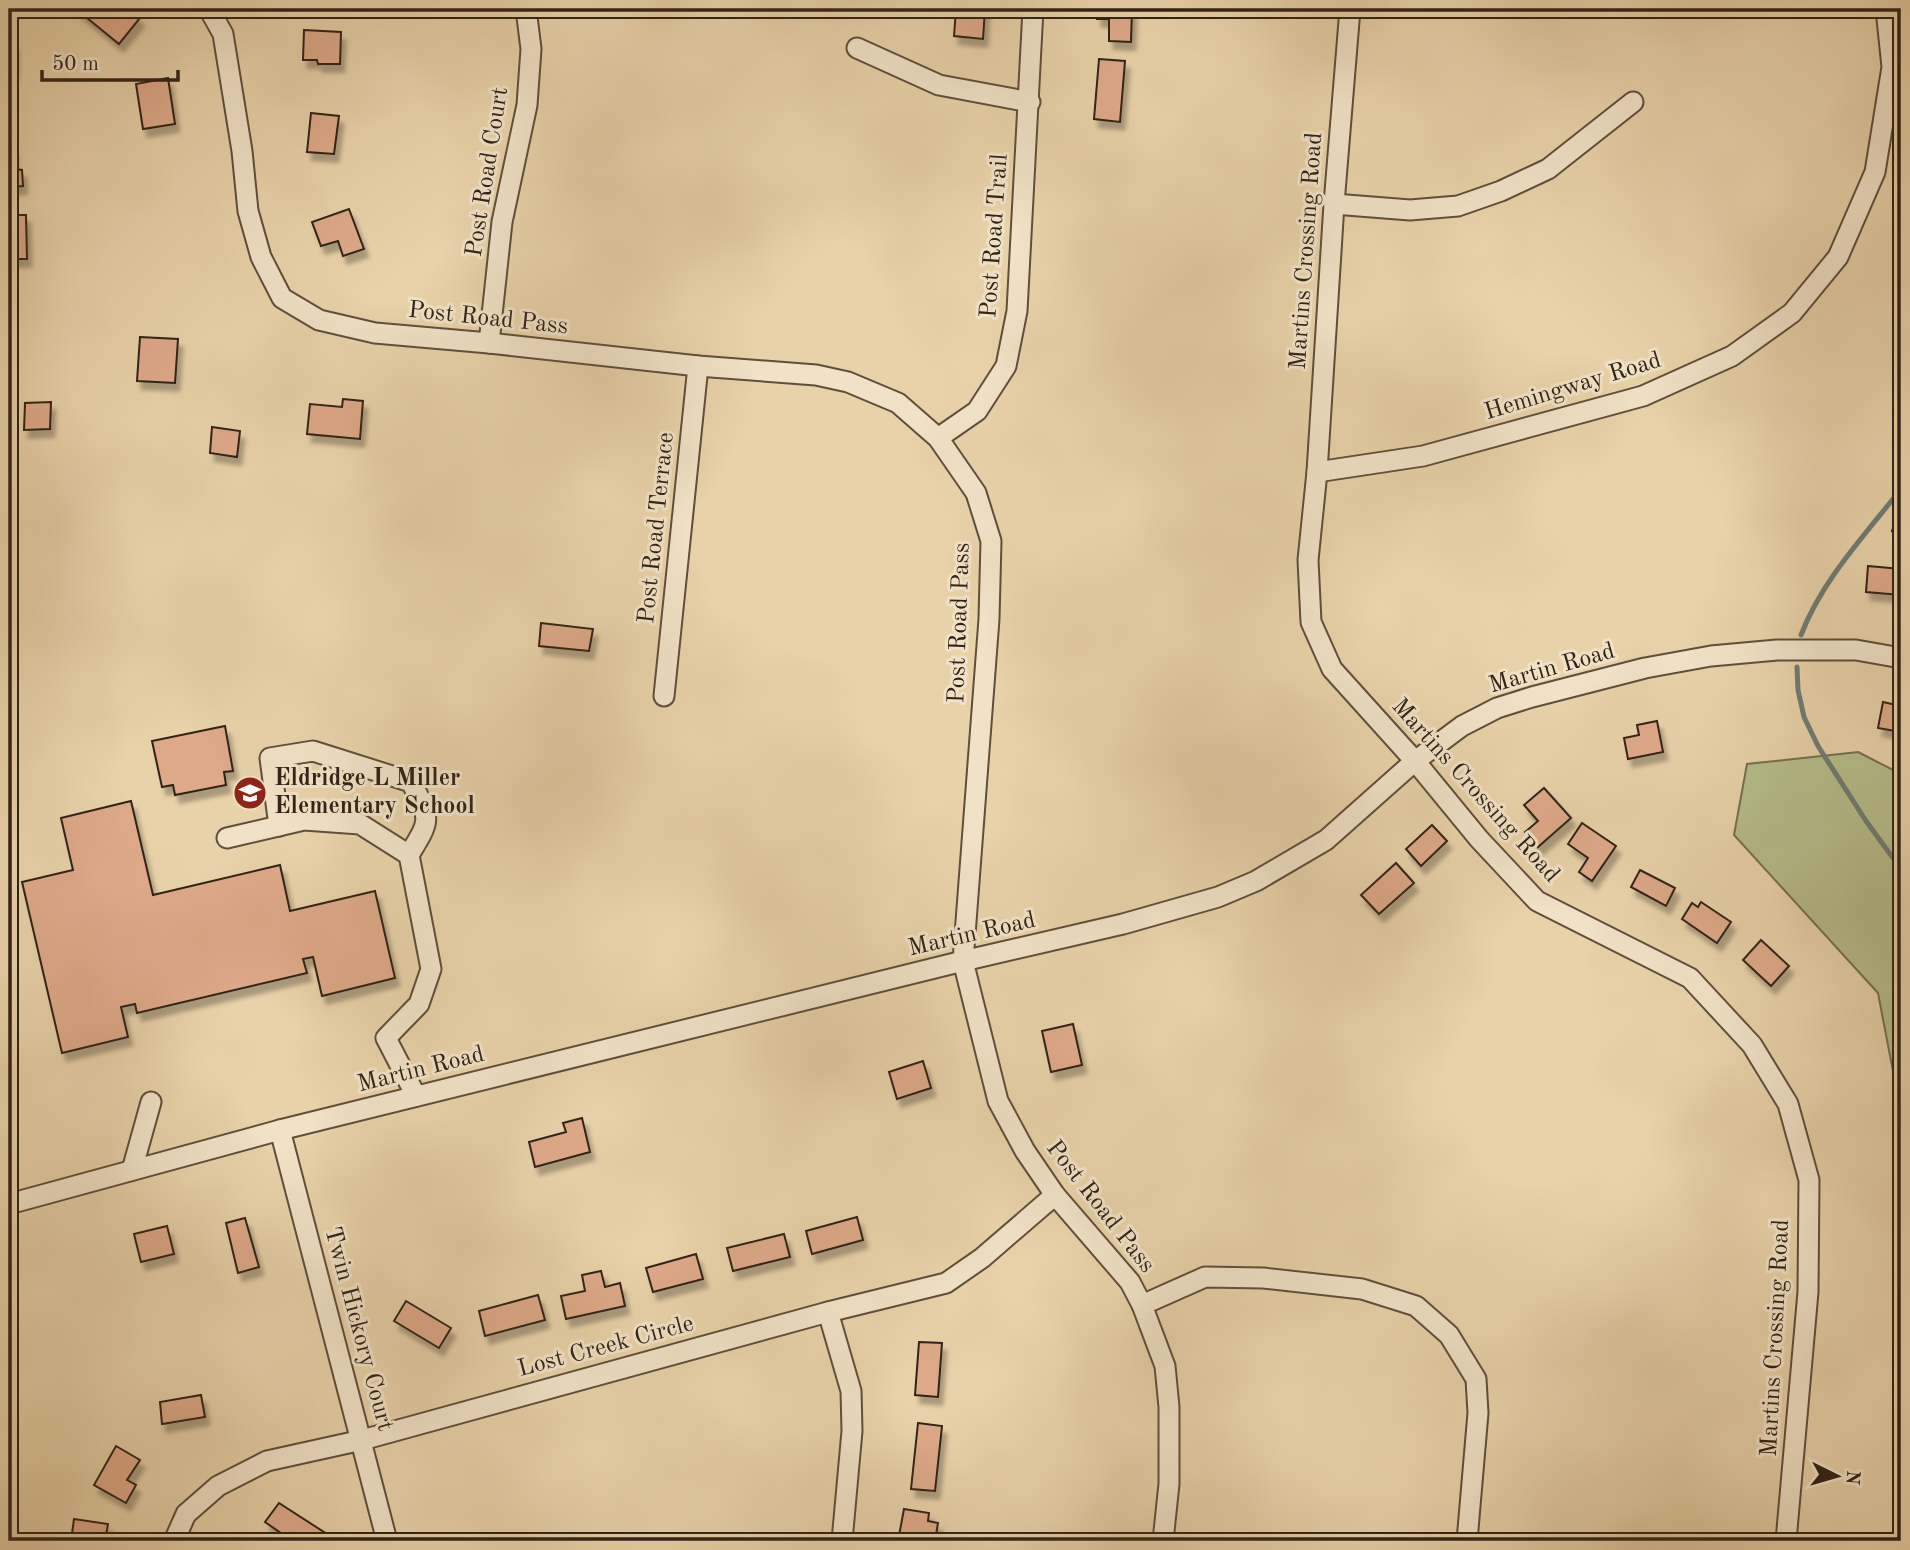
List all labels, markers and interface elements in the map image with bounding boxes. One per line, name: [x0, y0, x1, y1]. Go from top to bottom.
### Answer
scale bar: [42, 38, 178, 82]
text: 50 m: [52, 54, 99, 75]
street label: Post Road Court: [463, 85, 513, 259]
street label: Martins Crossing Road: [1287, 131, 1327, 371]
street label: Post Road Trail: [977, 153, 1013, 319]
street label: Post Road Pass: [407, 299, 569, 339]
street label: Hemingway Road: [1482, 349, 1664, 425]
street label: Post Road Terrace: [635, 431, 679, 625]
street label: Post Road Pass: [945, 542, 975, 704]
street label: Martin Road: [1486, 640, 1618, 698]
street label: Martins Crossing Road: [1386, 695, 1564, 887]
place label: Eldridge L Miller Elementary School: [274, 767, 475, 819]
school or university icon: Eldridge L Miller Elementary School: [231, 774, 269, 812]
street label: Martin Road: [906, 909, 1038, 961]
street label: Martin Road: [355, 1043, 487, 1097]
street label: Post Road Pass: [1041, 1136, 1159, 1278]
street label: Martins Crossing Road: [1758, 1219, 1794, 1457]
street label: Twin Hickory Court: [319, 1224, 397, 1434]
street label: Lost Creek Circle: [515, 1312, 697, 1382]
north arrow: [1801, 1442, 1871, 1512]
text: N: [1841, 1469, 1862, 1486]

